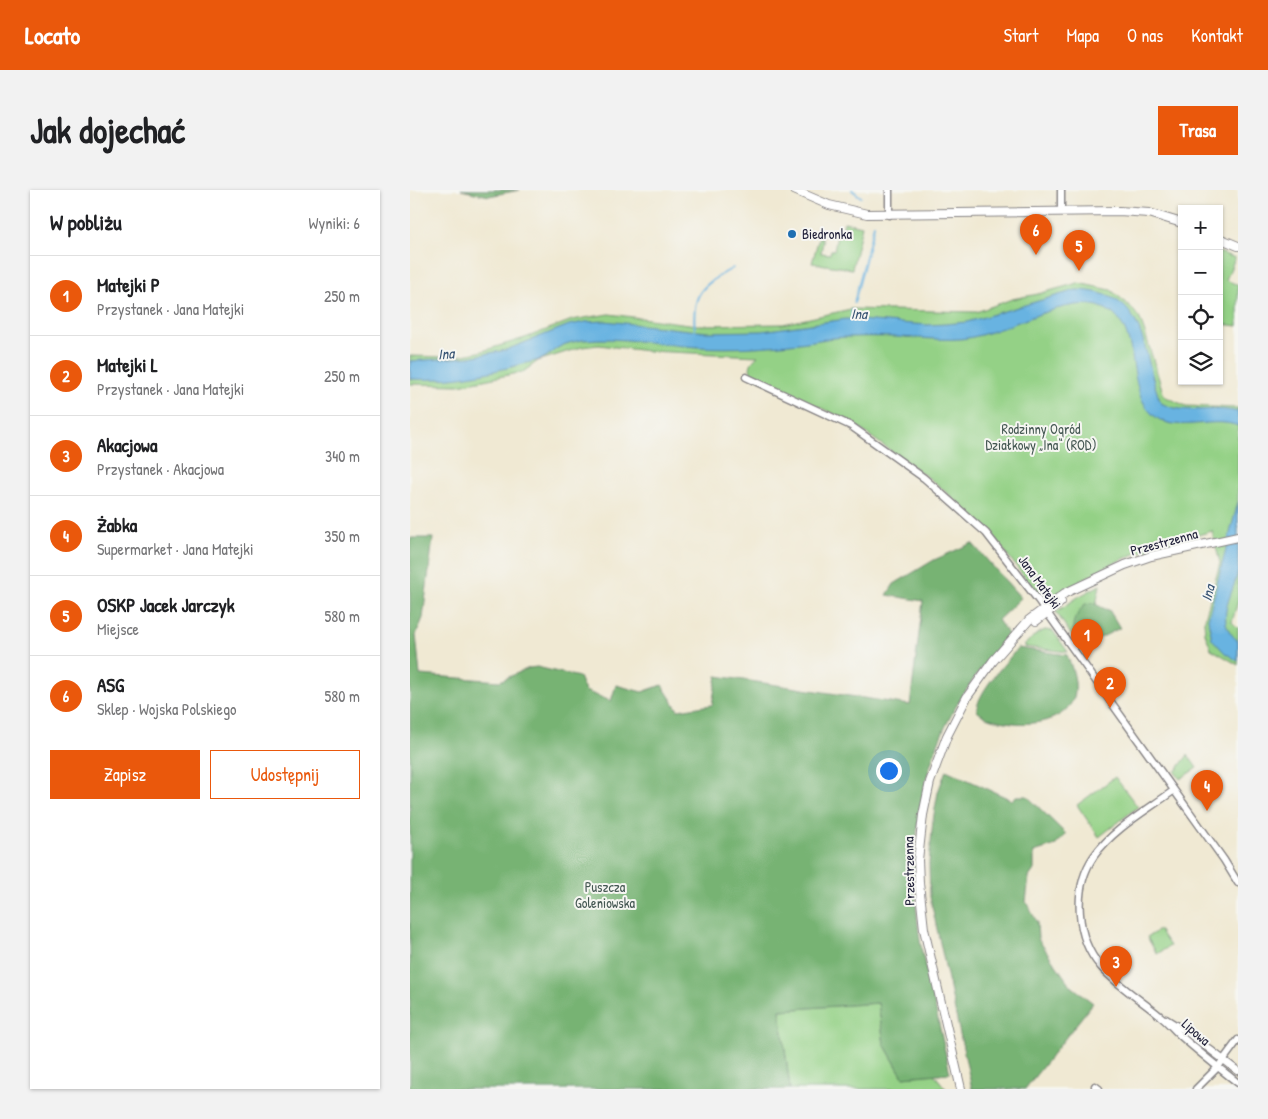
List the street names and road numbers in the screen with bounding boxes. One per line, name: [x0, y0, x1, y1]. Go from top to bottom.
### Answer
street label: Przestrzenna: [1128, 523, 1200, 560]
street label: Jana Matejki: [1014, 551, 1066, 613]
street label: Przestrzenna: [898, 836, 919, 906]
street label: Lipowa: [1177, 1014, 1215, 1050]

